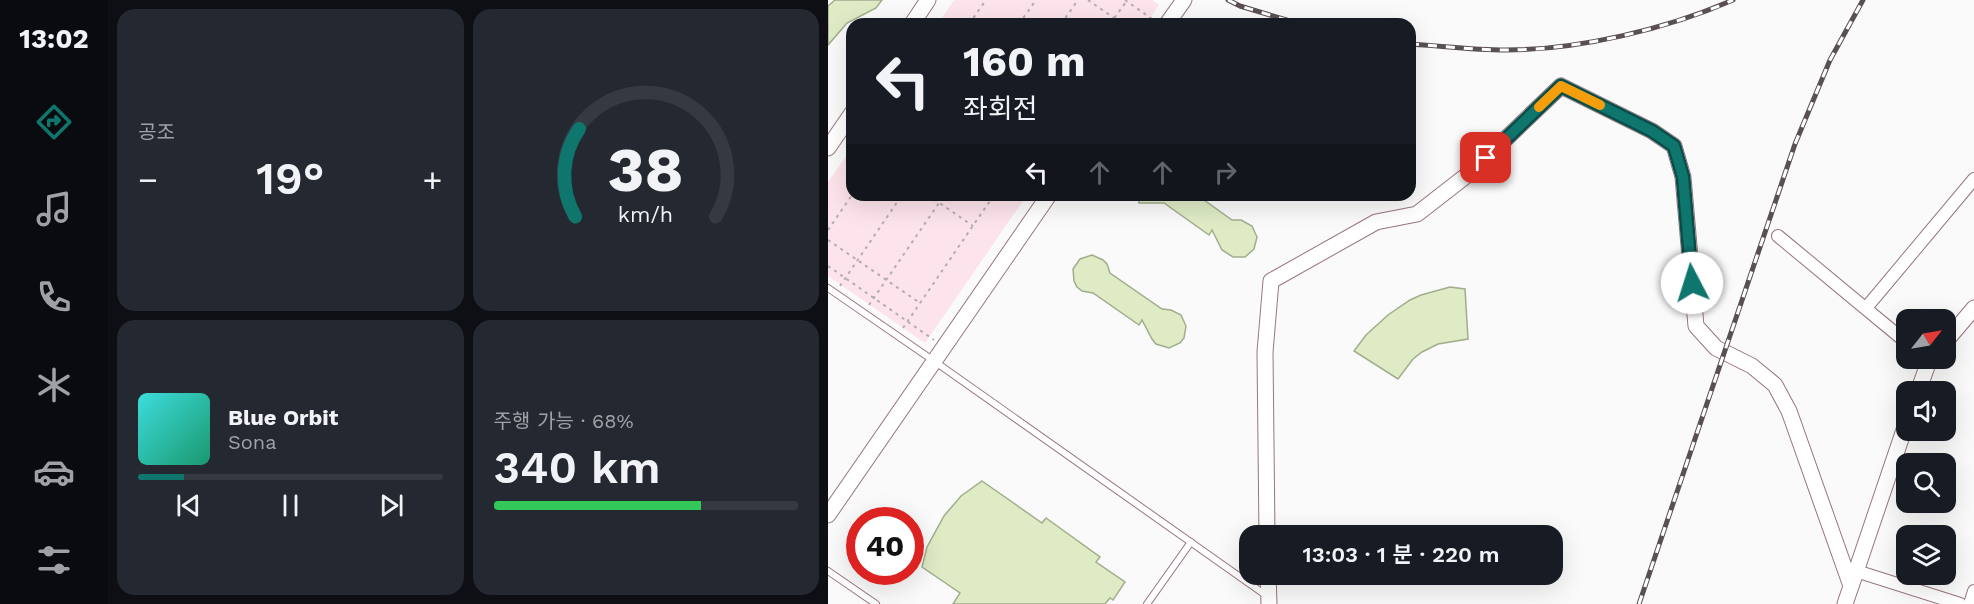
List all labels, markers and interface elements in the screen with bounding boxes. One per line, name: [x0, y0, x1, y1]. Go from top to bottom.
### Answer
text: 13:02: [19, 23, 89, 55]
text: 160 m: [963, 37, 1086, 86]
icon: left: [864, 42, 942, 120]
text: 좌회전: [963, 93, 1038, 125]
icon: directions: [33, 101, 75, 143]
text: 공조: [138, 120, 175, 144]
pin: [1460, 132, 1511, 183]
text: 38: [608, 133, 684, 206]
icon: arrive: [1469, 141, 1502, 174]
text: 19°: [256, 152, 324, 205]
icon: left: [1020, 156, 1053, 189]
icon: ahead: [1083, 156, 1116, 189]
icon: ahead: [1146, 156, 1179, 189]
icon: right: [1209, 156, 1242, 189]
text: −: [138, 160, 158, 199]
text: +: [423, 160, 443, 199]
icon: music: [33, 188, 75, 230]
text: km/h: [618, 202, 673, 227]
position arrow: [1660, 251, 1724, 315]
icon: phone: [33, 276, 75, 318]
north arrow: [1896, 309, 1956, 369]
map controls: [1896, 309, 1956, 585]
icon: climate: [33, 364, 75, 406]
button: sound: [1896, 381, 1956, 441]
text: Blue Orbit: [228, 405, 338, 430]
text: 주행 가능 · 68%: [494, 409, 634, 433]
text: Sona: [228, 430, 277, 454]
text: 340 km: [494, 441, 661, 494]
icon: car: [33, 451, 75, 493]
button: search: [1896, 453, 1956, 513]
icon: previous: [172, 489, 205, 522]
icon: pause: [274, 489, 307, 522]
icon: next: [375, 489, 408, 522]
speed limit sign: 40: [846, 507, 924, 585]
button: layers: [1896, 525, 1956, 585]
icon: filters: [33, 539, 75, 581]
text: 13:03 · 1 분 · 220 m: [1303, 542, 1499, 567]

